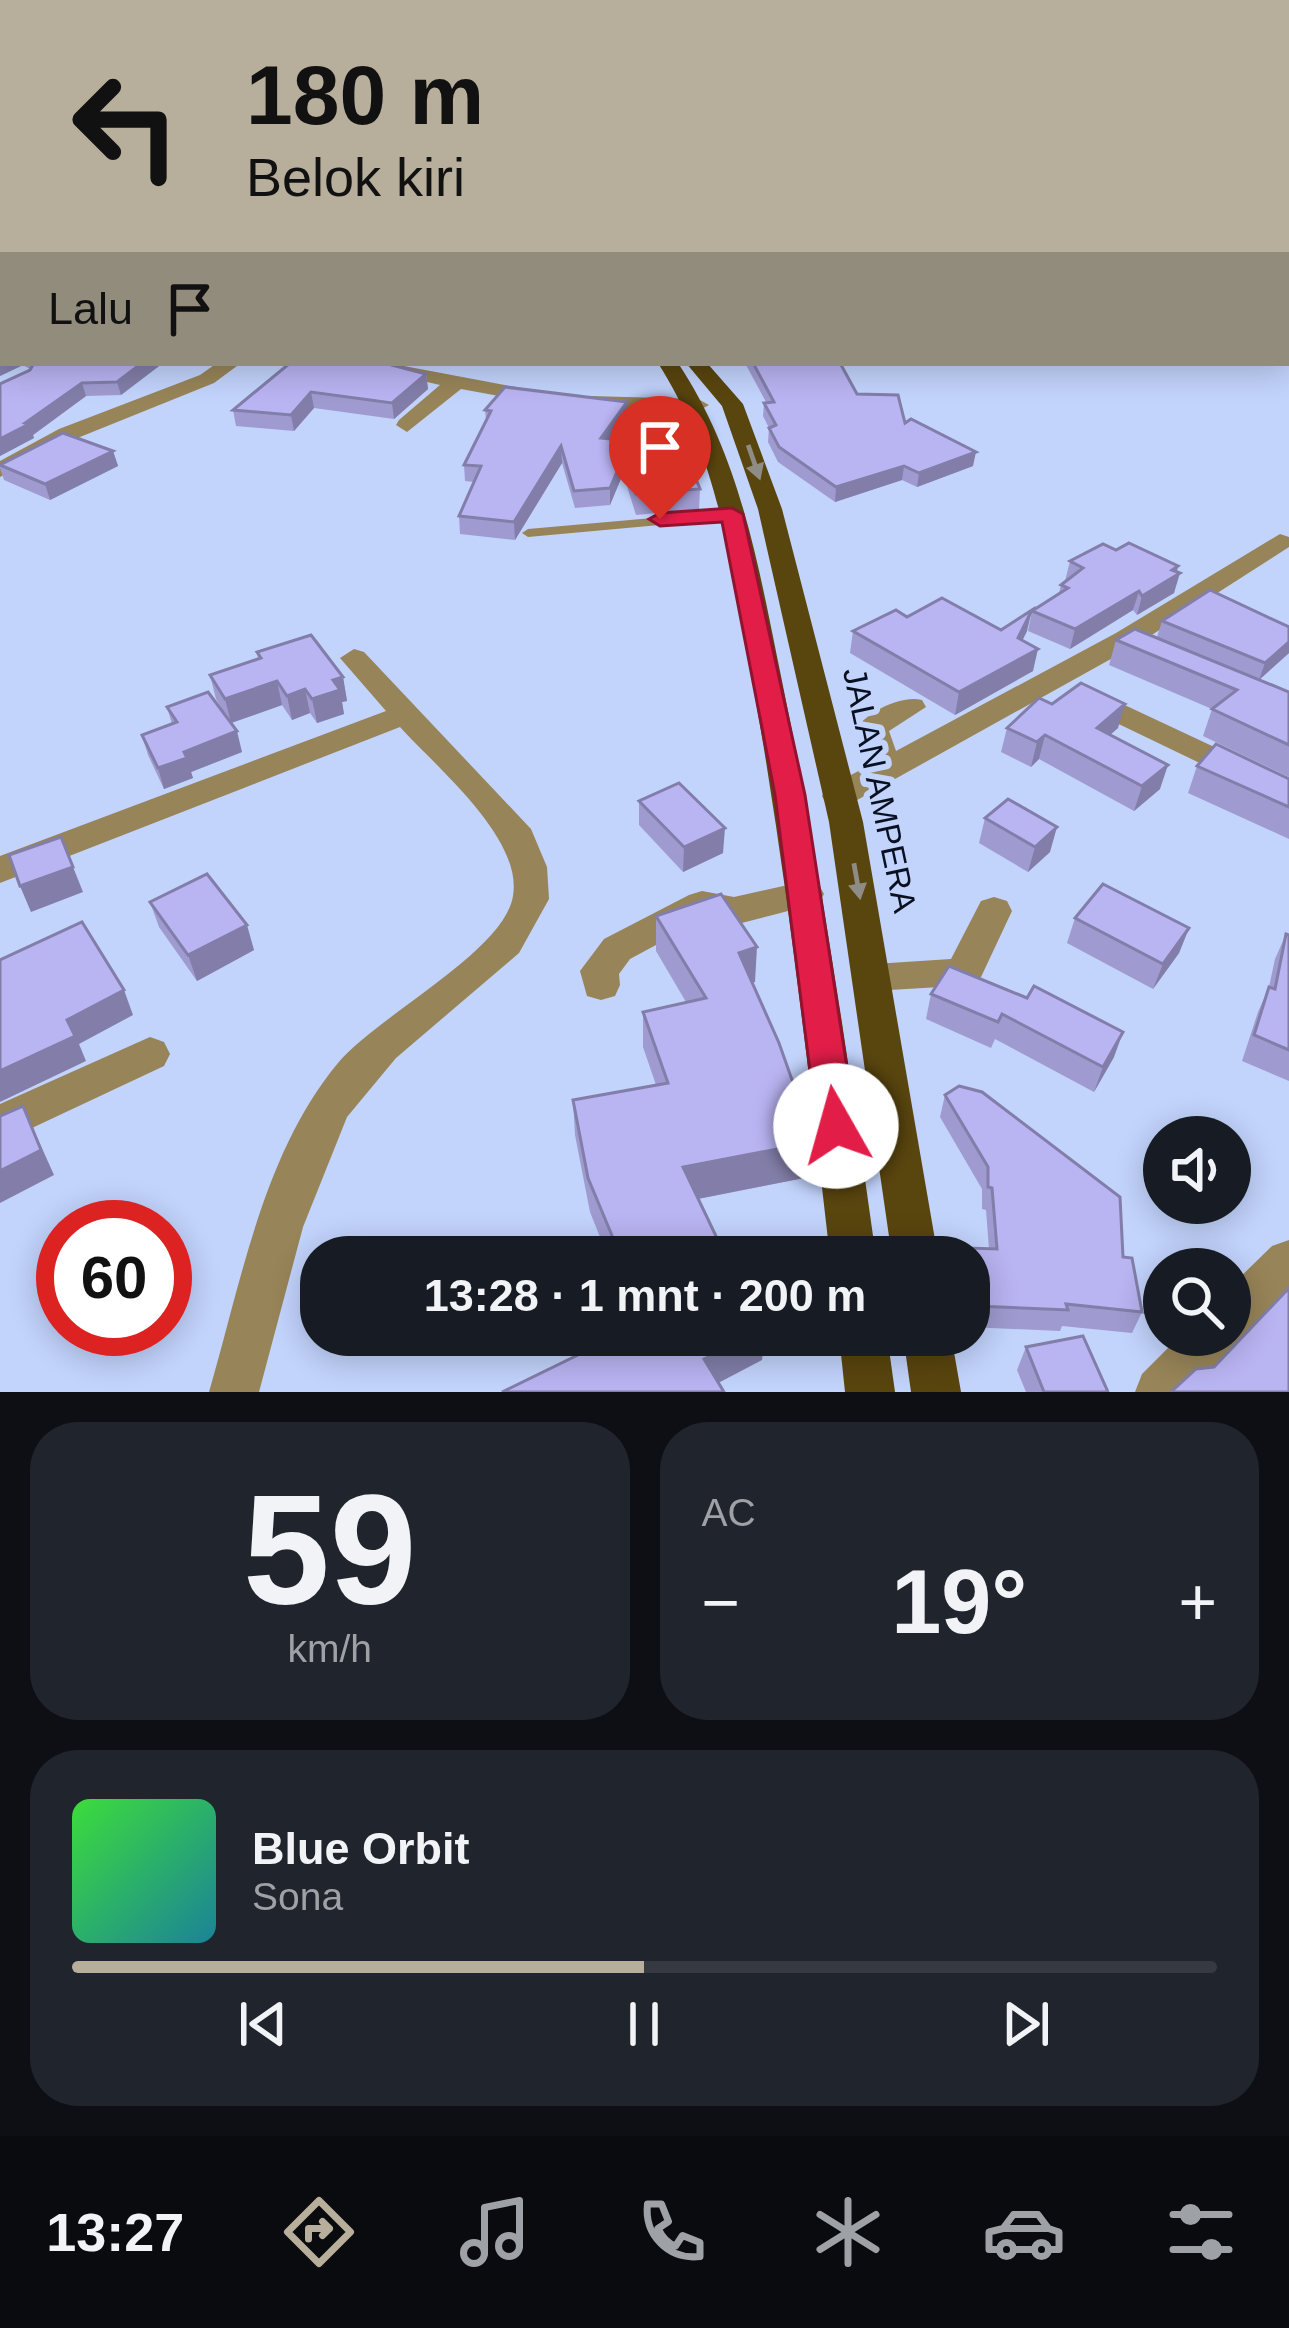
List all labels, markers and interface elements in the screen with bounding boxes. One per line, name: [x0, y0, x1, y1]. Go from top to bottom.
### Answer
icon: left: [48, 48, 204, 204]
text: 180 m: [246, 48, 484, 142]
text: Belok kiri: [246, 147, 465, 207]
icon: arrive: [157, 276, 223, 342]
text: Lalu: [48, 283, 133, 334]
pin: [609, 396, 711, 519]
icon: arrive: [627, 414, 693, 480]
one-way arrow: [746, 444, 764, 480]
street label: JALAN AMPERA: [836, 664, 924, 916]
one-way arrow: [848, 863, 867, 901]
position arrow: [773, 1063, 899, 1189]
map controls: [1143, 1116, 1251, 1356]
button: sound: [1143, 1116, 1251, 1224]
speed limit sign: 60: [36, 1200, 192, 1356]
button: search: [1143, 1248, 1251, 1356]
text: 13:28 · 1 mnt · 200 m: [424, 1270, 866, 1321]
text: 59: [243, 1462, 417, 1636]
text: AC: [702, 1491, 756, 1534]
text: 19°: [891, 1552, 1027, 1652]
text: −: [702, 1565, 740, 1639]
text: +: [1178, 1565, 1217, 1639]
text: km/h: [287, 1627, 372, 1670]
text: Blue Orbit: [252, 1823, 470, 1874]
text: Sona: [252, 1875, 343, 1918]
icon: previous: [230, 1991, 296, 2057]
icon: pause: [611, 1991, 677, 2057]
icon: next: [993, 1991, 1059, 2057]
icon: directions: [277, 2190, 361, 2274]
icon: music: [453, 2190, 537, 2274]
icon: phone: [630, 2190, 714, 2274]
icon: climate: [806, 2190, 890, 2274]
icon: car: [982, 2190, 1066, 2274]
icon: filters: [1159, 2190, 1243, 2274]
text: 13:27: [46, 2202, 184, 2262]

